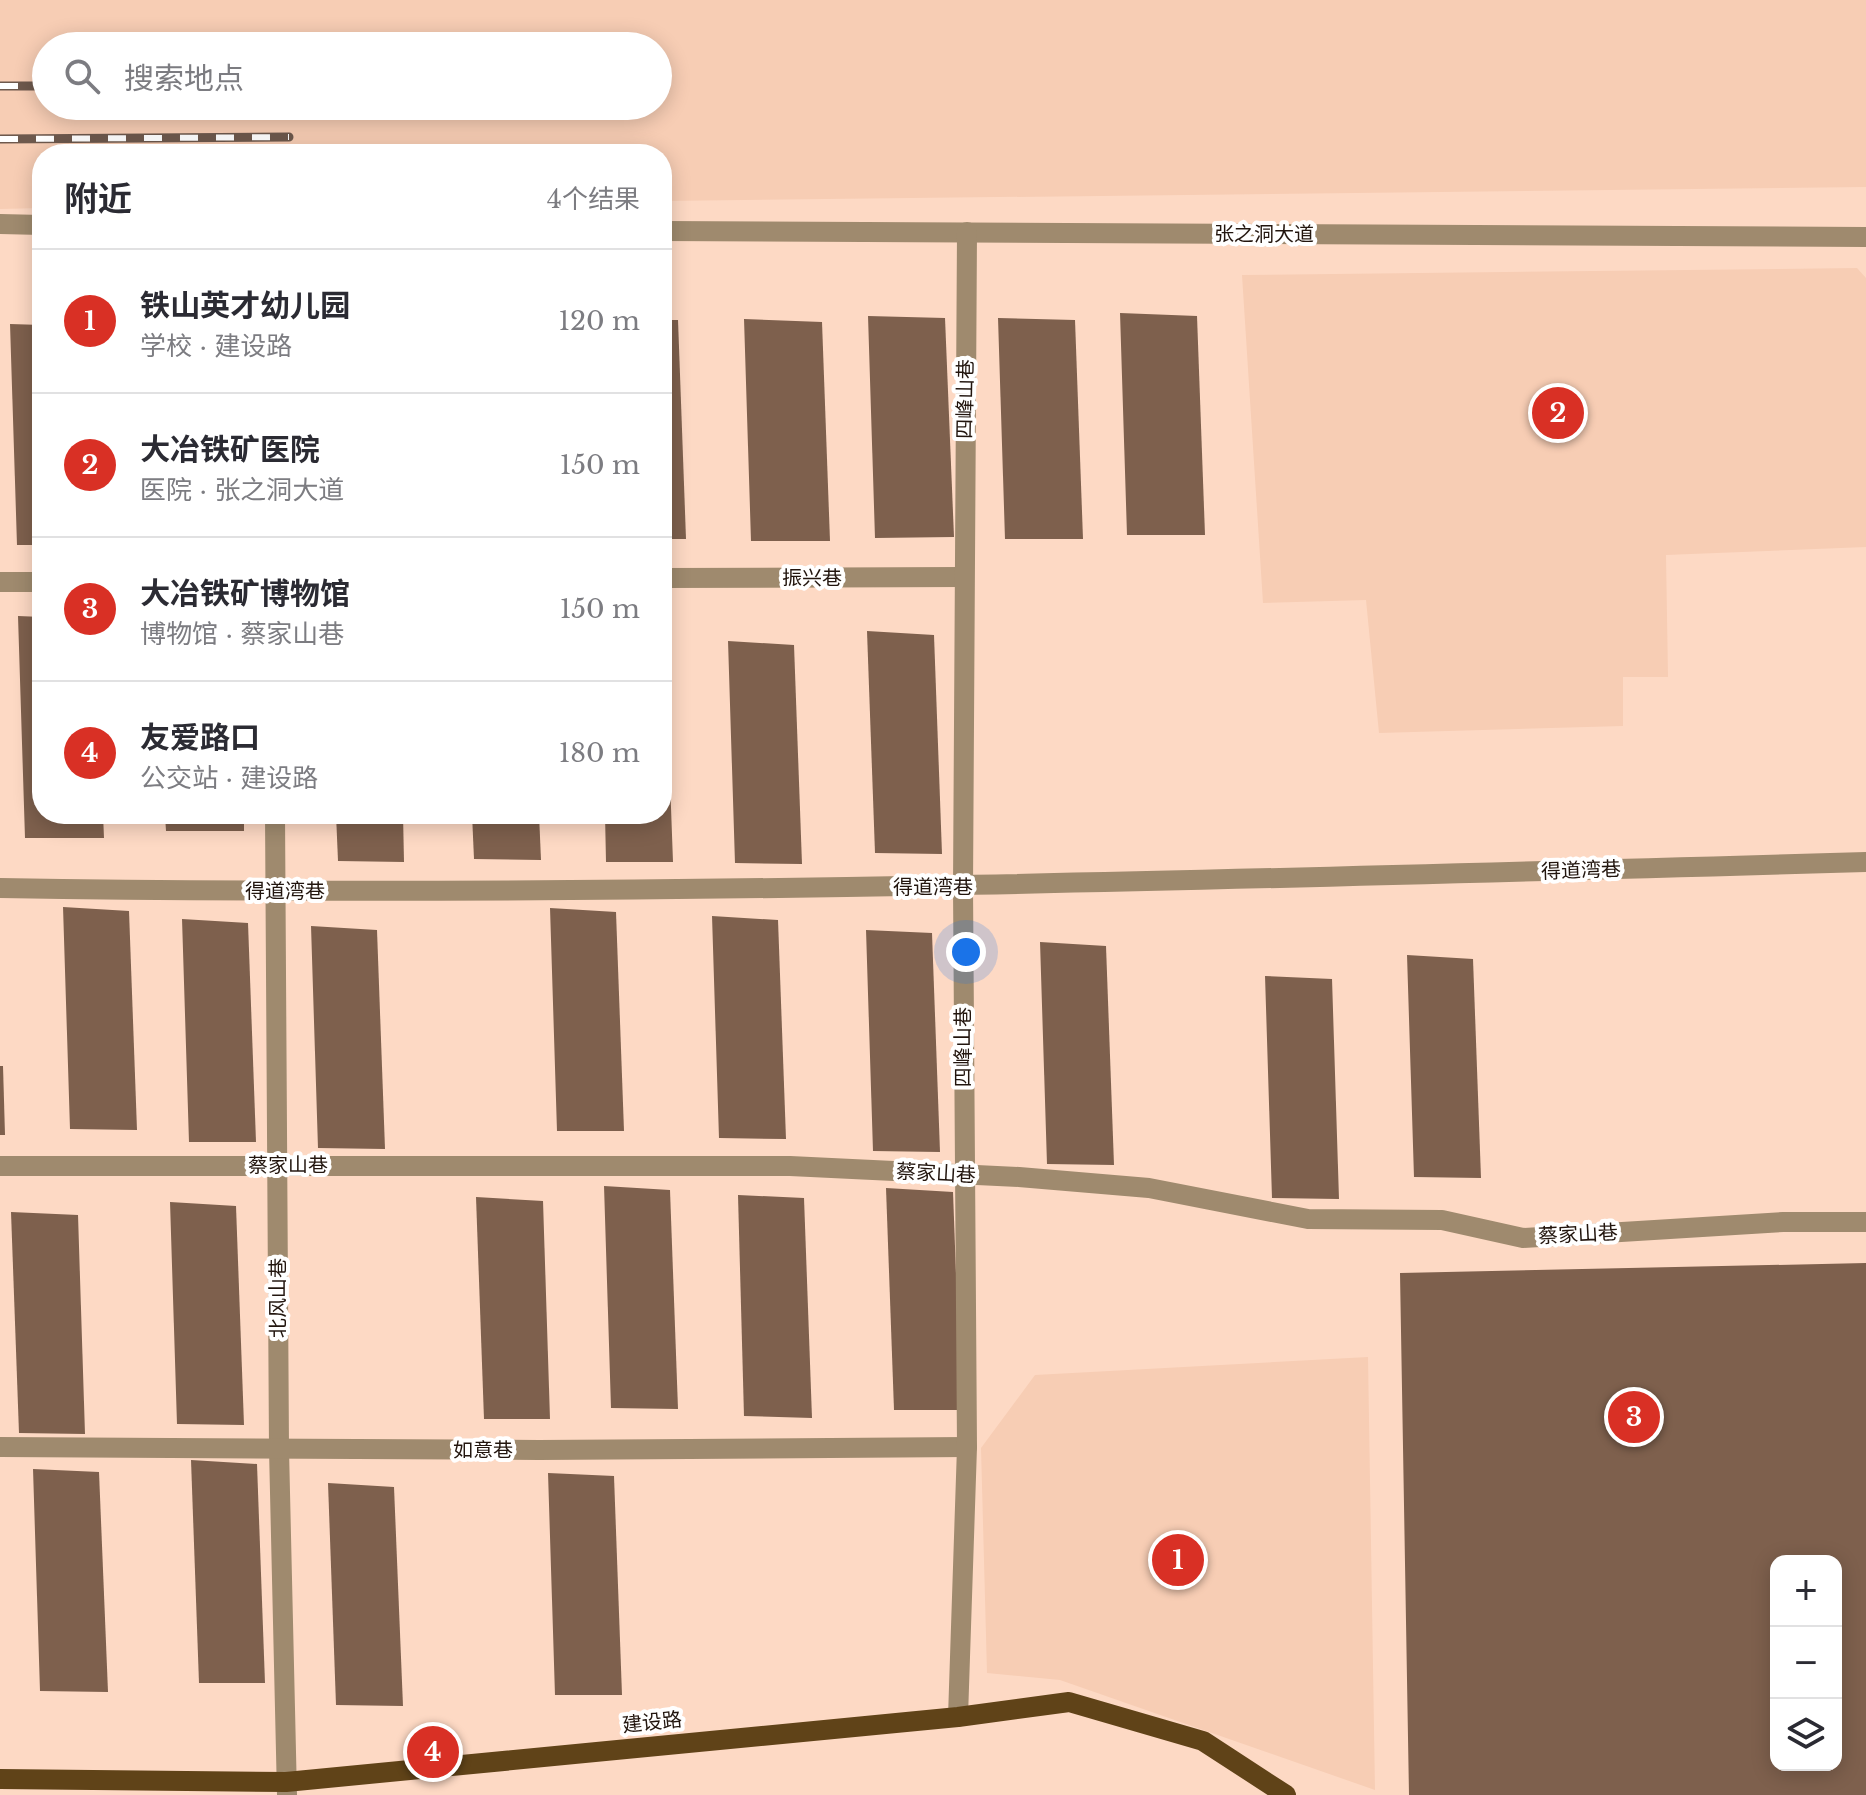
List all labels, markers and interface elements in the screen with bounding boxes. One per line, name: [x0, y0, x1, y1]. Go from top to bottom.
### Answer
search box: [32, 32, 672, 120]
icon: search: [60, 54, 104, 98]
text: 搜索地点: [124, 60, 244, 97]
text: 附近: [64, 178, 132, 220]
text: 4个结果: [547, 183, 640, 215]
street label: 张之洞大道: [1214, 222, 1314, 246]
text: 铁山英才幼儿园: [140, 287, 350, 324]
text: 1: [84, 305, 96, 337]
text: 120 m: [558, 305, 640, 337]
text: 学校 · 建设路: [140, 330, 292, 362]
street label: 四峰山巷: [952, 359, 978, 439]
pin: 2: [1532, 383, 1584, 443]
text: 大冶铁矿医院: [140, 431, 320, 468]
text: 2: [82, 449, 98, 481]
text: 150 m: [560, 449, 640, 481]
text: 医院 · 张之洞大道: [140, 474, 344, 506]
street label: 振兴巷: [782, 566, 842, 590]
text: 大冶铁矿博物馆: [140, 575, 350, 612]
text: 3: [82, 593, 98, 625]
text: 150 m: [560, 593, 640, 625]
text: 博物馆 · 蔡家山巷: [140, 618, 344, 650]
text: 友爱路口: [140, 719, 260, 756]
text: 4: [81, 737, 99, 769]
text: 180 m: [559, 737, 640, 769]
text: 公交站 · 建设路: [140, 762, 318, 794]
street label: 得道湾巷: [1541, 857, 1621, 883]
street label: 得道湾巷: [893, 875, 973, 899]
street label: 得道湾巷: [245, 879, 325, 903]
your location: [946, 932, 986, 972]
street label: 四峰山巷: [951, 1007, 975, 1087]
street label: 蔡家山巷: [248, 1153, 328, 1177]
street label: 蔡家山巷: [895, 1159, 977, 1187]
street label: 蔡家山巷: [1537, 1220, 1619, 1248]
street label: 北风山巷: [266, 1258, 290, 1338]
pin: 3: [1608, 1387, 1660, 1447]
street label: 如意巷: [453, 1438, 513, 1462]
pin: 1: [1152, 1530, 1204, 1590]
map controls: [1770, 1555, 1842, 1771]
button: +: [1770, 1555, 1842, 1627]
button: −: [1770, 1627, 1842, 1699]
button: layers: [1770, 1699, 1842, 1771]
street label: 建设路: [621, 1707, 683, 1737]
pin: 4: [407, 1722, 459, 1782]

